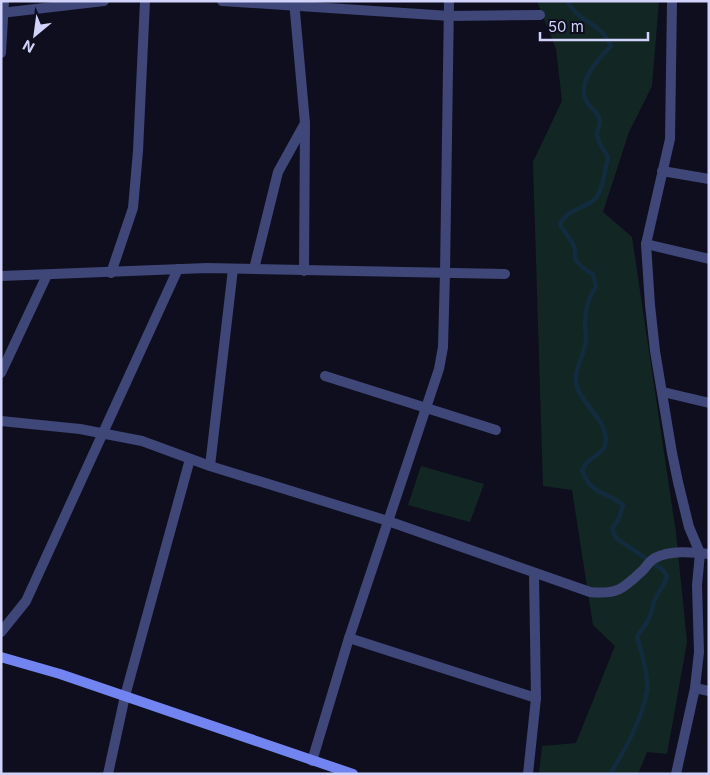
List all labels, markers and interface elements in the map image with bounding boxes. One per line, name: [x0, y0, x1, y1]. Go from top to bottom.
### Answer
north arrow: [10, 10, 60, 60]
scale bar: [540, 10, 648, 42]
text: 50 m: [548, 17, 584, 36]
text: N: [20, 37, 37, 57]

